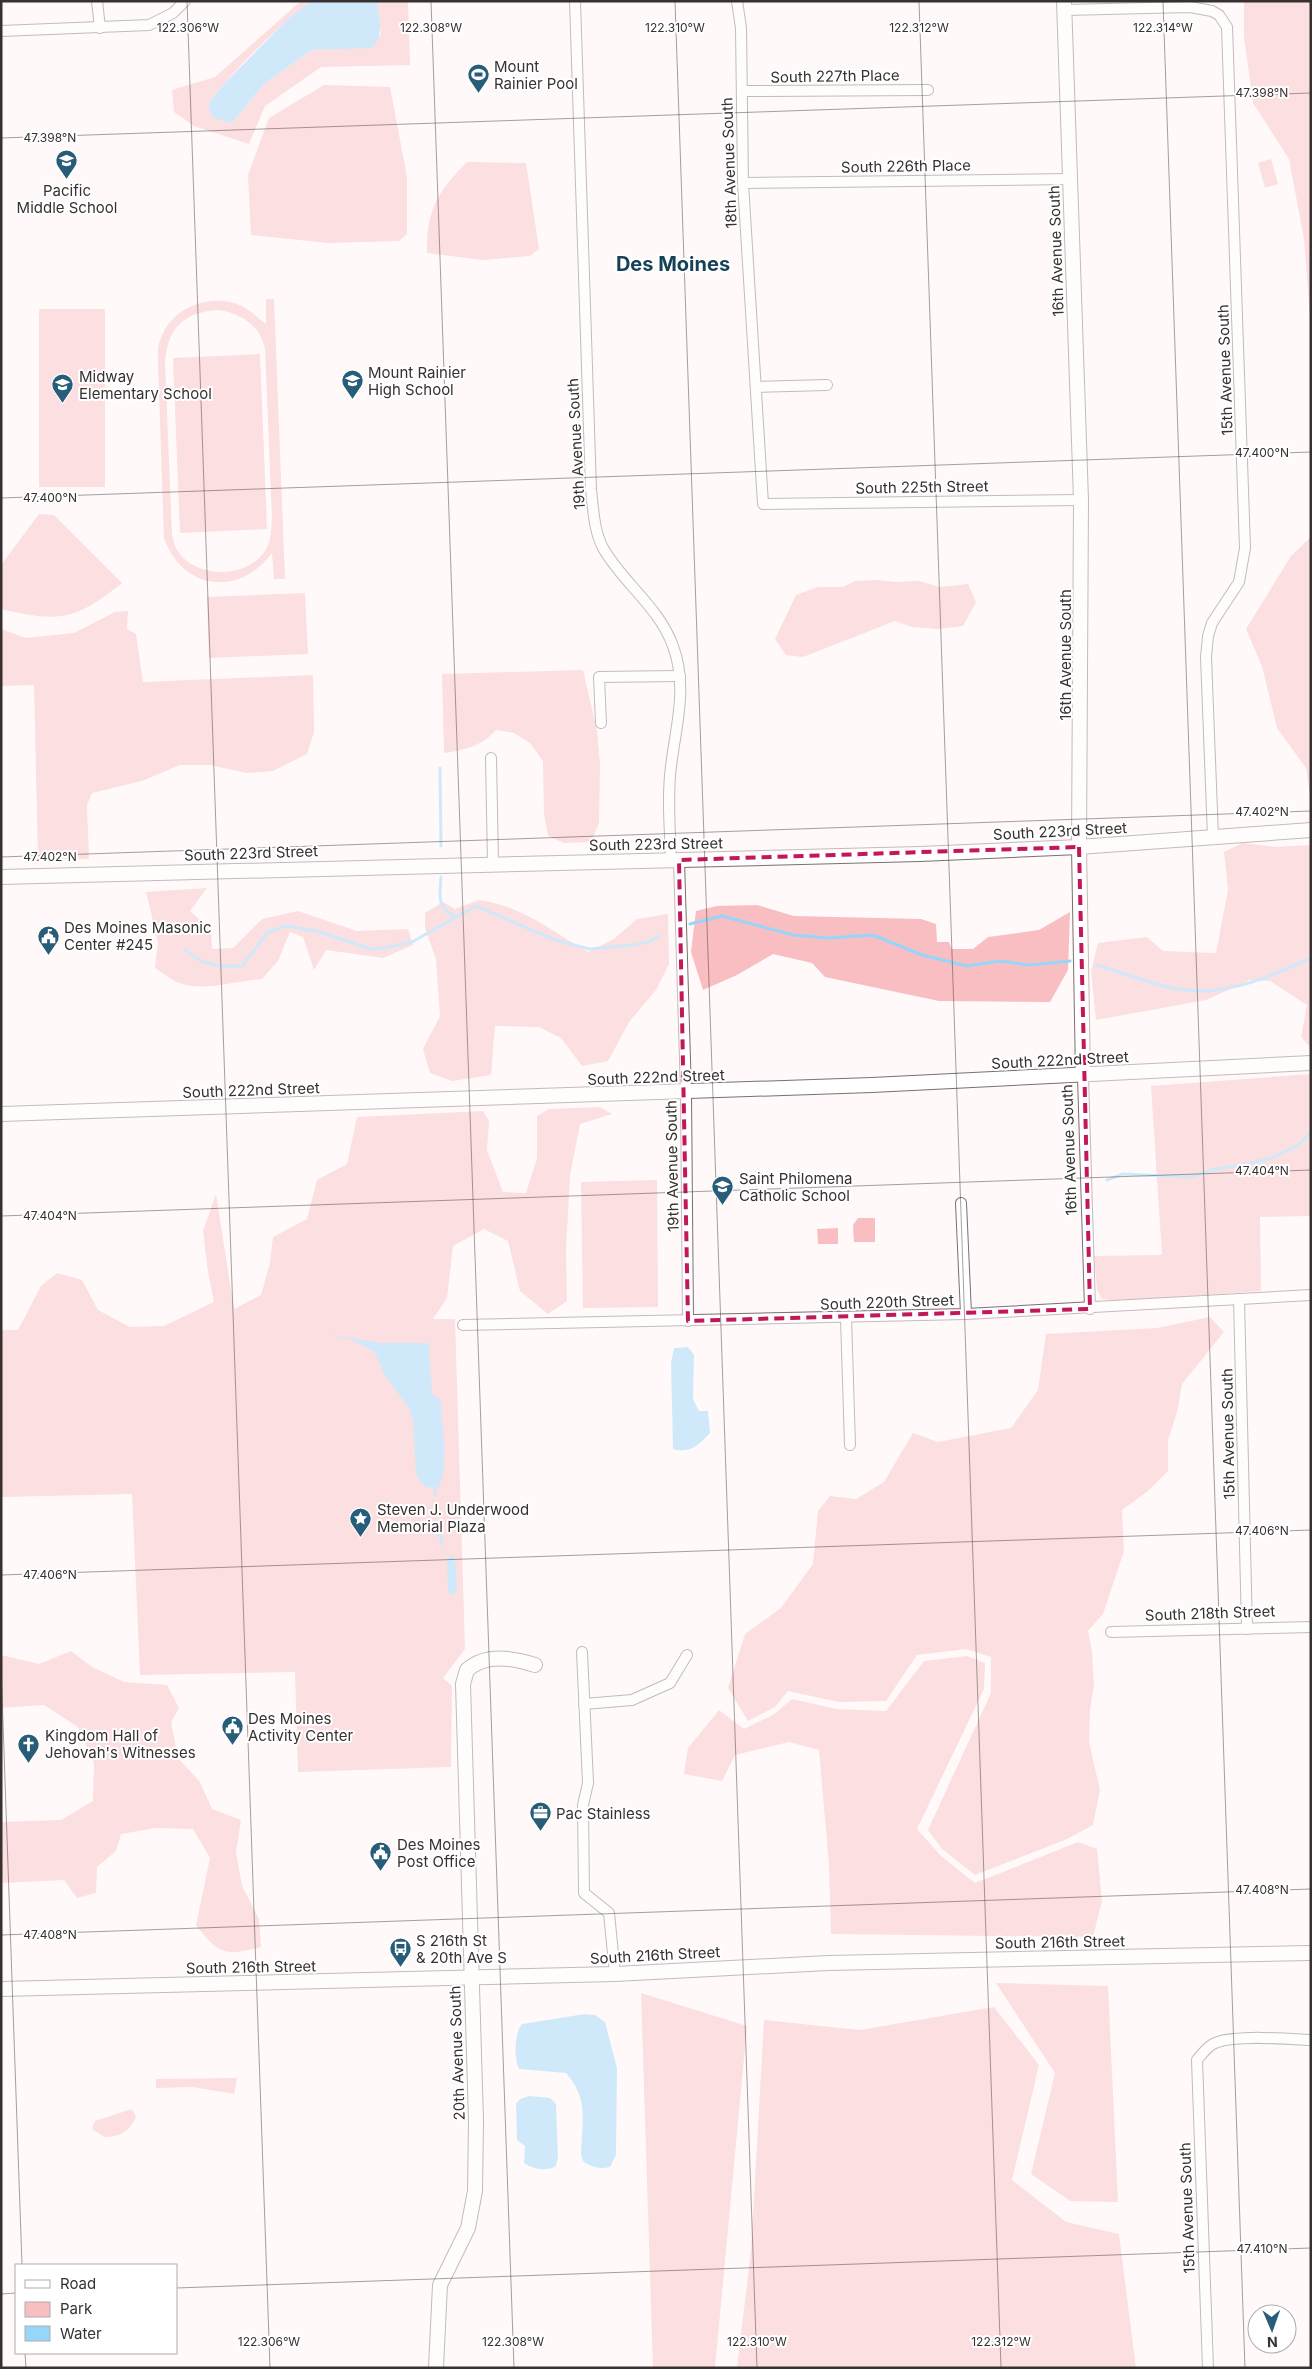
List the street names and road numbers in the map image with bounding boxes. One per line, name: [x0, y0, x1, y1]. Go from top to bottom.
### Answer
street label: South 227th Place: [770, 65, 900, 87]
street label: 18th Avenue South: [717, 97, 741, 229]
street label: South 226th Place: [841, 155, 971, 177]
street label: 16th Avenue South: [1044, 185, 1068, 317]
street label: 15th Avenue South: [1213, 304, 1237, 436]
street label: 19th Avenue South: [563, 378, 589, 510]
street label: South 225th Street: [855, 476, 989, 498]
street label: 16th Avenue South: [1056, 589, 1075, 721]
street label: South 223rd Street: [993, 818, 1128, 844]
street label: South 223rd Street: [589, 833, 723, 855]
street label: South 223rd Street: [184, 841, 318, 865]
street label: South 222nd Street: [991, 1047, 1129, 1073]
street label: South 222nd Street: [587, 1065, 725, 1089]
street label: South 222nd Street: [182, 1078, 320, 1102]
street label: 16th Avenue South: [1057, 1084, 1081, 1216]
street label: 19th Avenue South: [661, 1100, 683, 1232]
street label: South 220th Street: [820, 1290, 954, 1314]
street label: 15th Avenue South: [1217, 1368, 1239, 1500]
street label: South 218th Street: [1145, 1601, 1276, 1625]
street label: South 216th Street: [995, 1931, 1125, 1953]
street label: South 216th Street: [589, 1942, 721, 1968]
street label: South 216th Street: [186, 1956, 316, 1978]
street label: 20th Avenue South: [445, 1985, 469, 2121]
street label: 15th Avenue South: [1175, 2142, 1199, 2274]

